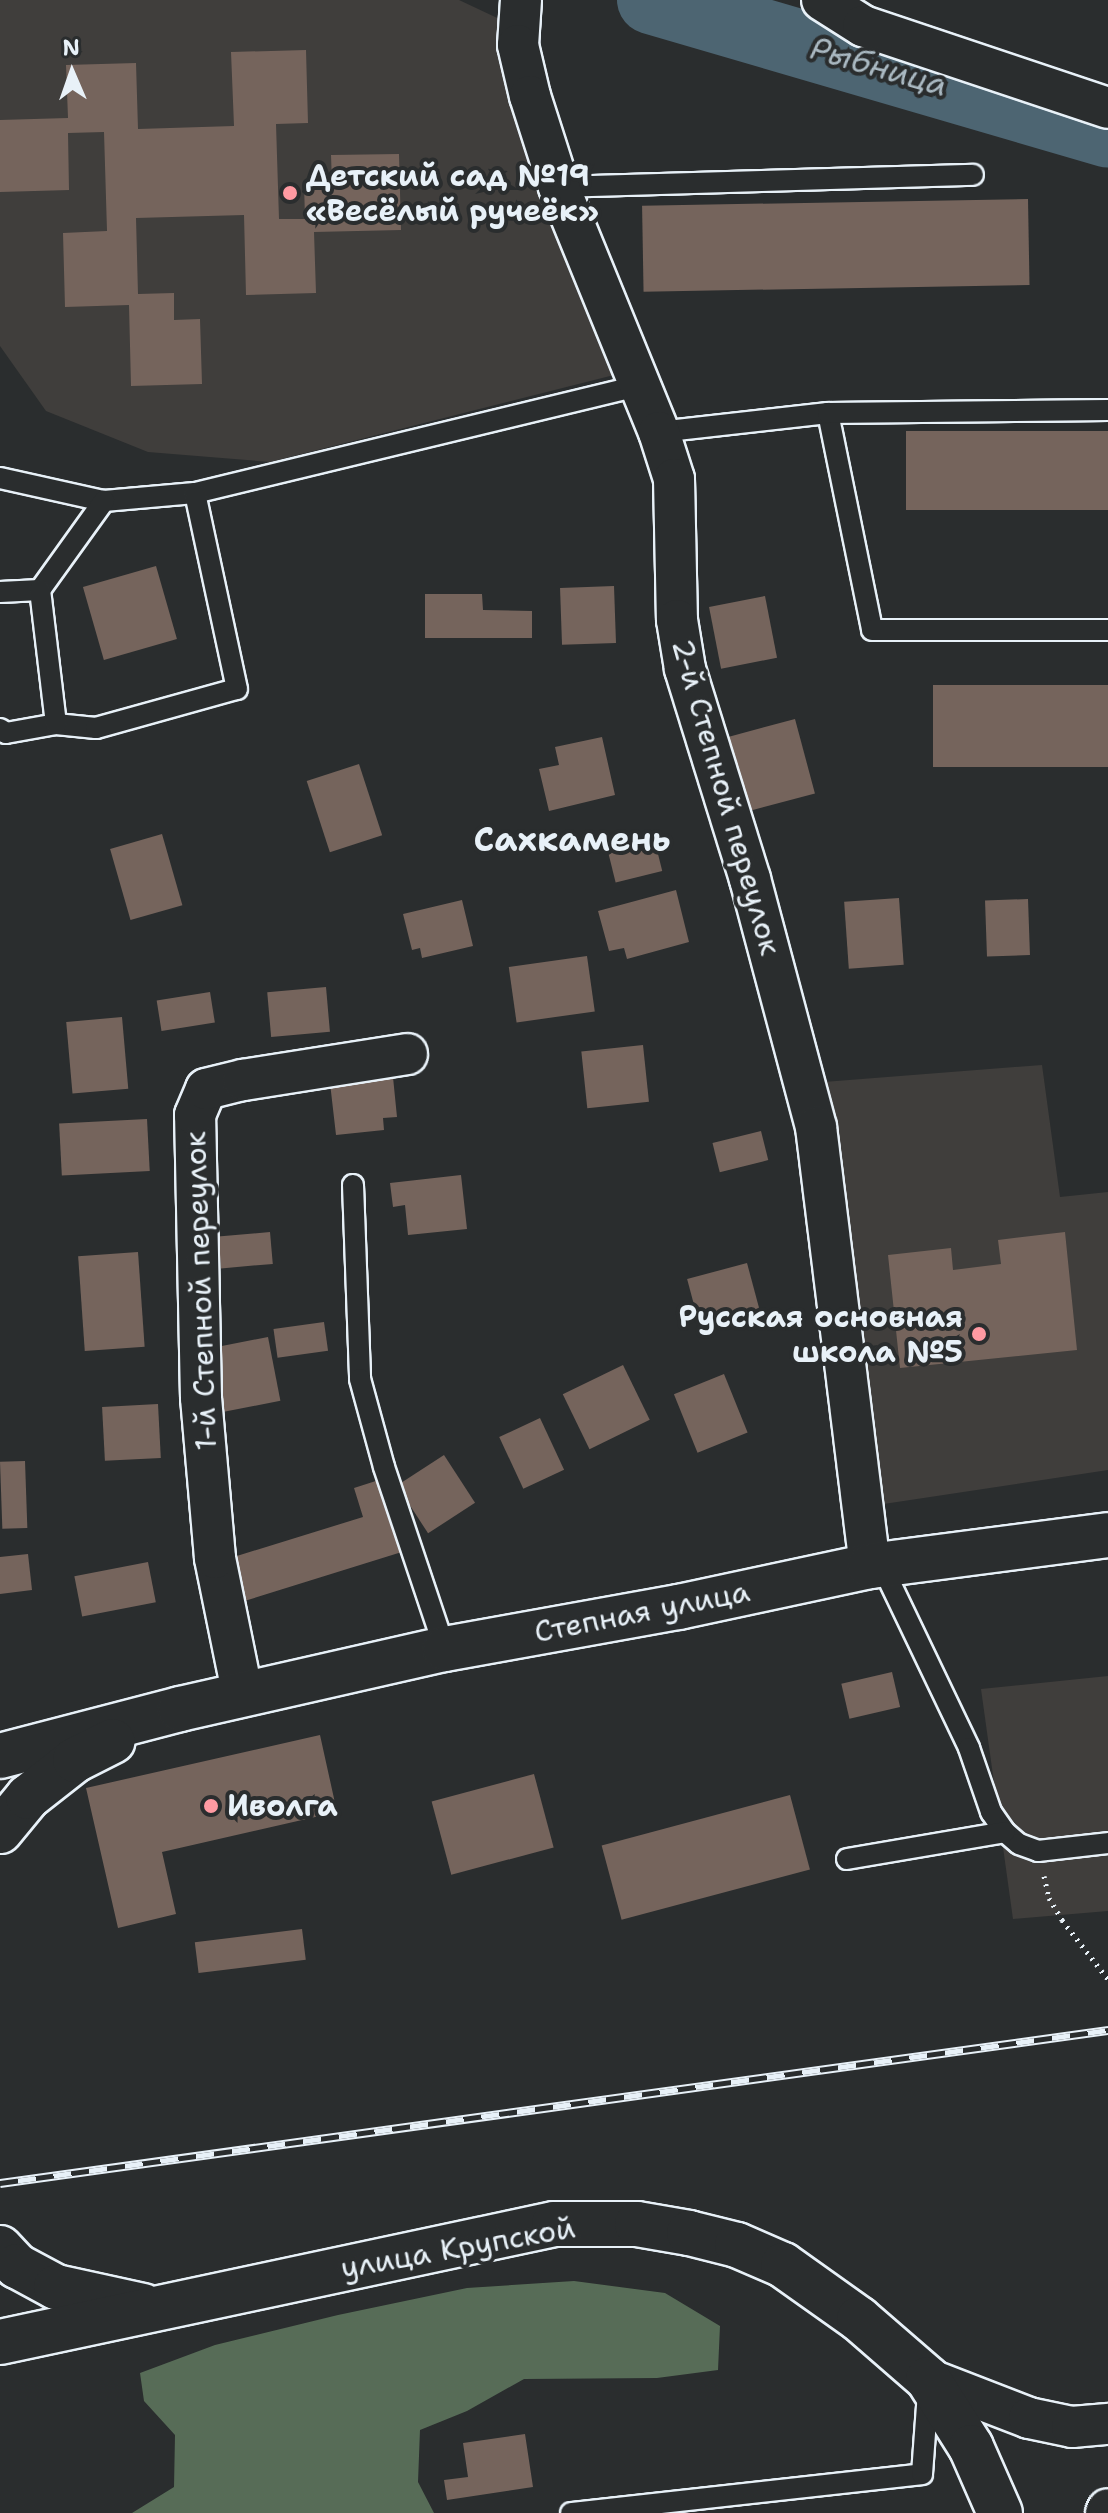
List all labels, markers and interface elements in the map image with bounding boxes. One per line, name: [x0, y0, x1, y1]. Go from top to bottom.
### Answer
water label: Рыбница: [806, 29, 952, 105]
north arrow: [32, 32, 112, 112]
text: N: [62, 33, 80, 62]
place label: Детский сад №19 «Весёлый ручеёк»: [306, 158, 599, 228]
marker: Детский сад №19 «Весёлый ручеёк»: [281, 184, 299, 202]
street label: 2-й Степной переулок: [664, 635, 788, 959]
district label: Сахкамень: [473, 820, 671, 860]
street label: 1-й Степной переулок: [177, 1131, 225, 1451]
place label: Русская основная школа №5: [678, 1299, 963, 1370]
marker: Русская основная школа №5: [970, 1325, 988, 1343]
street label: Степная улица: [531, 1573, 753, 1651]
place label: Иволга: [227, 1788, 338, 1824]
marker: Иволга: [202, 1797, 220, 1815]
street label: улица Крупской: [338, 2210, 578, 2286]

